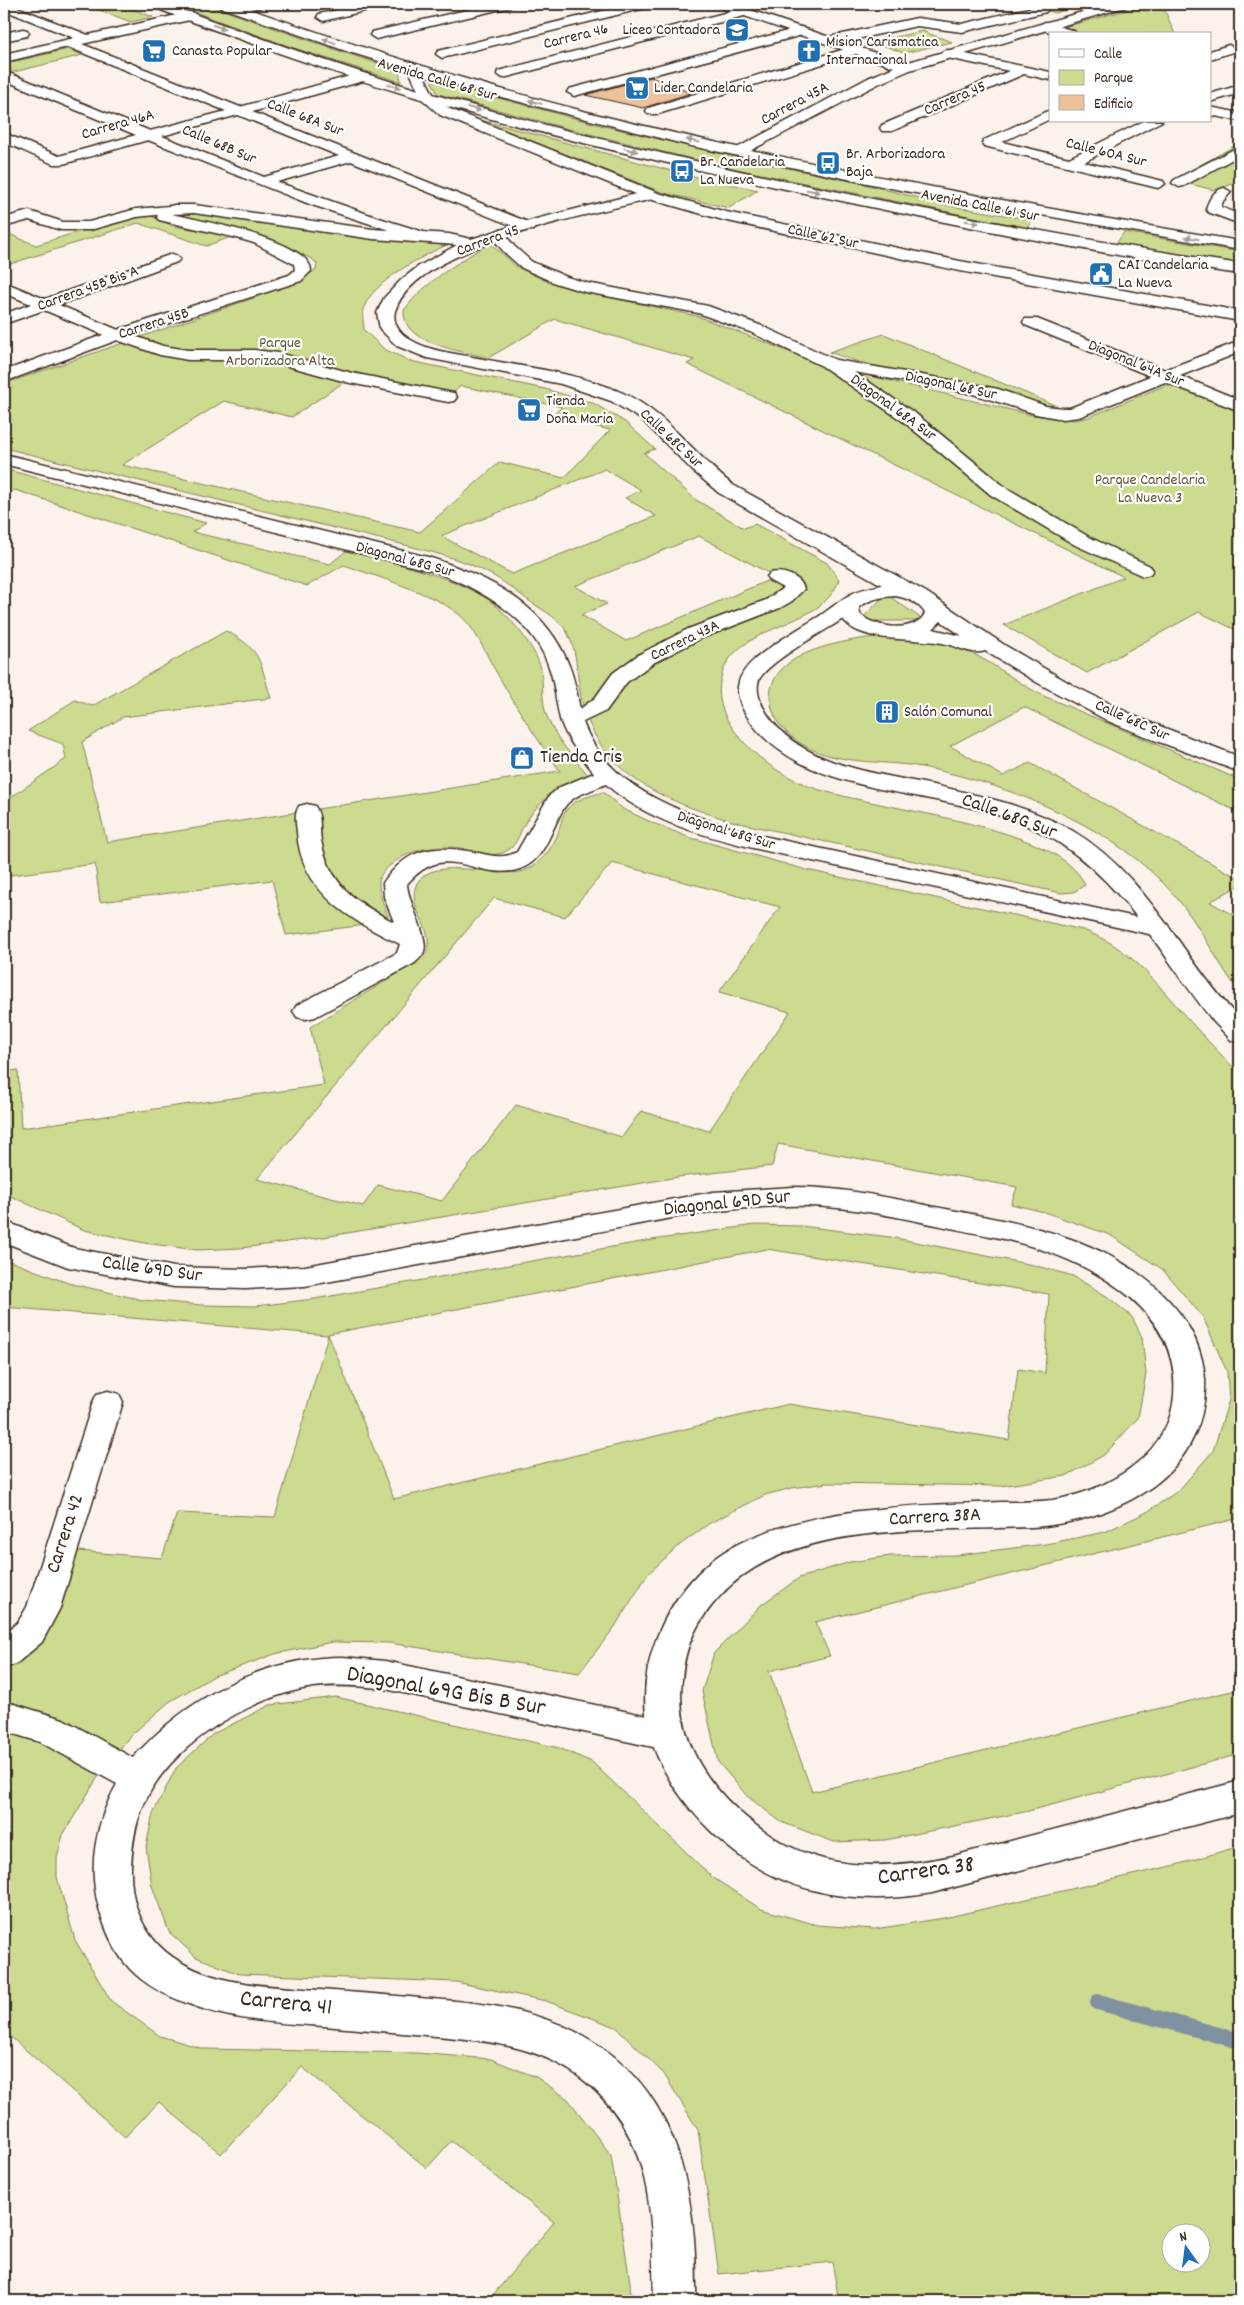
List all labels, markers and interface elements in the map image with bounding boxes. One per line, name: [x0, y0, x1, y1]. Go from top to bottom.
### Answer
school or university icon: Liceo Contadora: [724, 17, 750, 43]
street label: Carrera 46: [541, 18, 611, 56]
place label: Liceo Contadora: [622, 19, 720, 42]
one-way arrow: [212, 23, 227, 31]
place label: Mision Carismatica Internacional: [826, 31, 939, 72]
legend: [1049, 32, 1212, 122]
one-way arrow: [321, 37, 336, 45]
supermarket icon: Canasta Popular: [141, 38, 167, 64]
church icon: Mision Carismatica Internacional: [796, 38, 822, 64]
place label: Canasta Popular: [172, 40, 272, 63]
text: Calle: [1094, 44, 1123, 66]
street label: Avenida Calle 68 Sur: [375, 52, 499, 108]
text: Parque: [1094, 68, 1134, 90]
supermarket icon: Lider Candelaria: [624, 75, 650, 101]
street label: Carrera 45A: [757, 76, 833, 132]
street label: Carrera 45: [920, 76, 990, 122]
place label: Lider Candelaria: [654, 77, 753, 100]
one-way arrow: [387, 83, 402, 91]
street label: Calle 68A Sur: [263, 93, 347, 143]
text: Edificio: [1094, 94, 1133, 116]
one-way arrow: [528, 98, 543, 106]
street label: Carrera 46A: [79, 104, 157, 146]
one-way arrow: [466, 105, 481, 113]
street label: Calle 68B Sur: [178, 119, 260, 171]
street label: Calle 60A Sur: [1063, 132, 1149, 174]
one-way arrow: [685, 137, 700, 145]
place label: Br. Arborizadora Baja: [846, 143, 946, 184]
one-way arrow: [623, 146, 638, 154]
bus stop icon: Br. Arborizadora Baja: [815, 150, 841, 176]
place label: Br. Candelaria La Nueva: [700, 151, 785, 192]
bus stop icon: Br. Candelaria La Nueva: [669, 158, 695, 184]
street label: Avenida Calle 61 Sur: [919, 183, 1041, 229]
one-way arrow: [805, 187, 820, 195]
street label: Calle 62 Sur: [785, 218, 861, 256]
street label: Carrera 45: [453, 219, 523, 263]
one-way arrow: [964, 219, 980, 227]
one-way arrow: [1184, 233, 1200, 241]
place label: CAI Candelaria La Nueva: [1118, 254, 1209, 295]
street label: Carrera 45B Bis A: [34, 260, 142, 318]
public building icon: CAI Candelaria La Nueva: [1088, 261, 1114, 287]
street label: Carrera 45B: [116, 302, 192, 346]
park label: Parque Arborizadora Alta: [226, 332, 335, 373]
street label: Diagonal 64A Sur: [1084, 334, 1188, 394]
street label: Diagonal 68 Sur: [903, 365, 999, 407]
street label: Diagonal 68A Sur: [845, 369, 941, 447]
place label: Tienda Doña Maria: [546, 390, 614, 431]
supermarket icon: Tienda Doña Maria: [516, 397, 542, 423]
street label: Calle 68C Sur: [634, 403, 708, 475]
park label: Parque Candelaria La Nueva 3: [1095, 469, 1206, 510]
street label: Diagonal 68G Sur: [353, 536, 457, 584]
street label: Carrera 43A: [647, 614, 723, 668]
street label: Calle 68C Sur: [1091, 694, 1173, 748]
building icon: Salón Comunal: [874, 699, 900, 725]
place label: Salón Comunal: [904, 701, 992, 724]
place label: Tienda Cris: [540, 744, 622, 772]
shop icon: Tienda Cris: [509, 745, 535, 771]
street label: Calle 68G Sur: [957, 787, 1061, 847]
street label: Diagonal 68G Sur: [674, 805, 778, 857]
street label: Diagonal 69D Sur: [662, 1183, 793, 1225]
street label: Calle 69D Sur: [100, 1249, 204, 1291]
street label: Carrera 42: [40, 1491, 92, 1577]
street label: Carrera 38A: [888, 1502, 982, 1534]
street label: Diagonal 69G Bis B Sur: [344, 1658, 548, 1726]
street label: Carrera 38: [875, 1848, 977, 1896]
street label: Carrera 41: [238, 1982, 334, 2026]
north arrow: [1162, 2222, 1212, 2272]
text: N: [1178, 2227, 1189, 2248]

